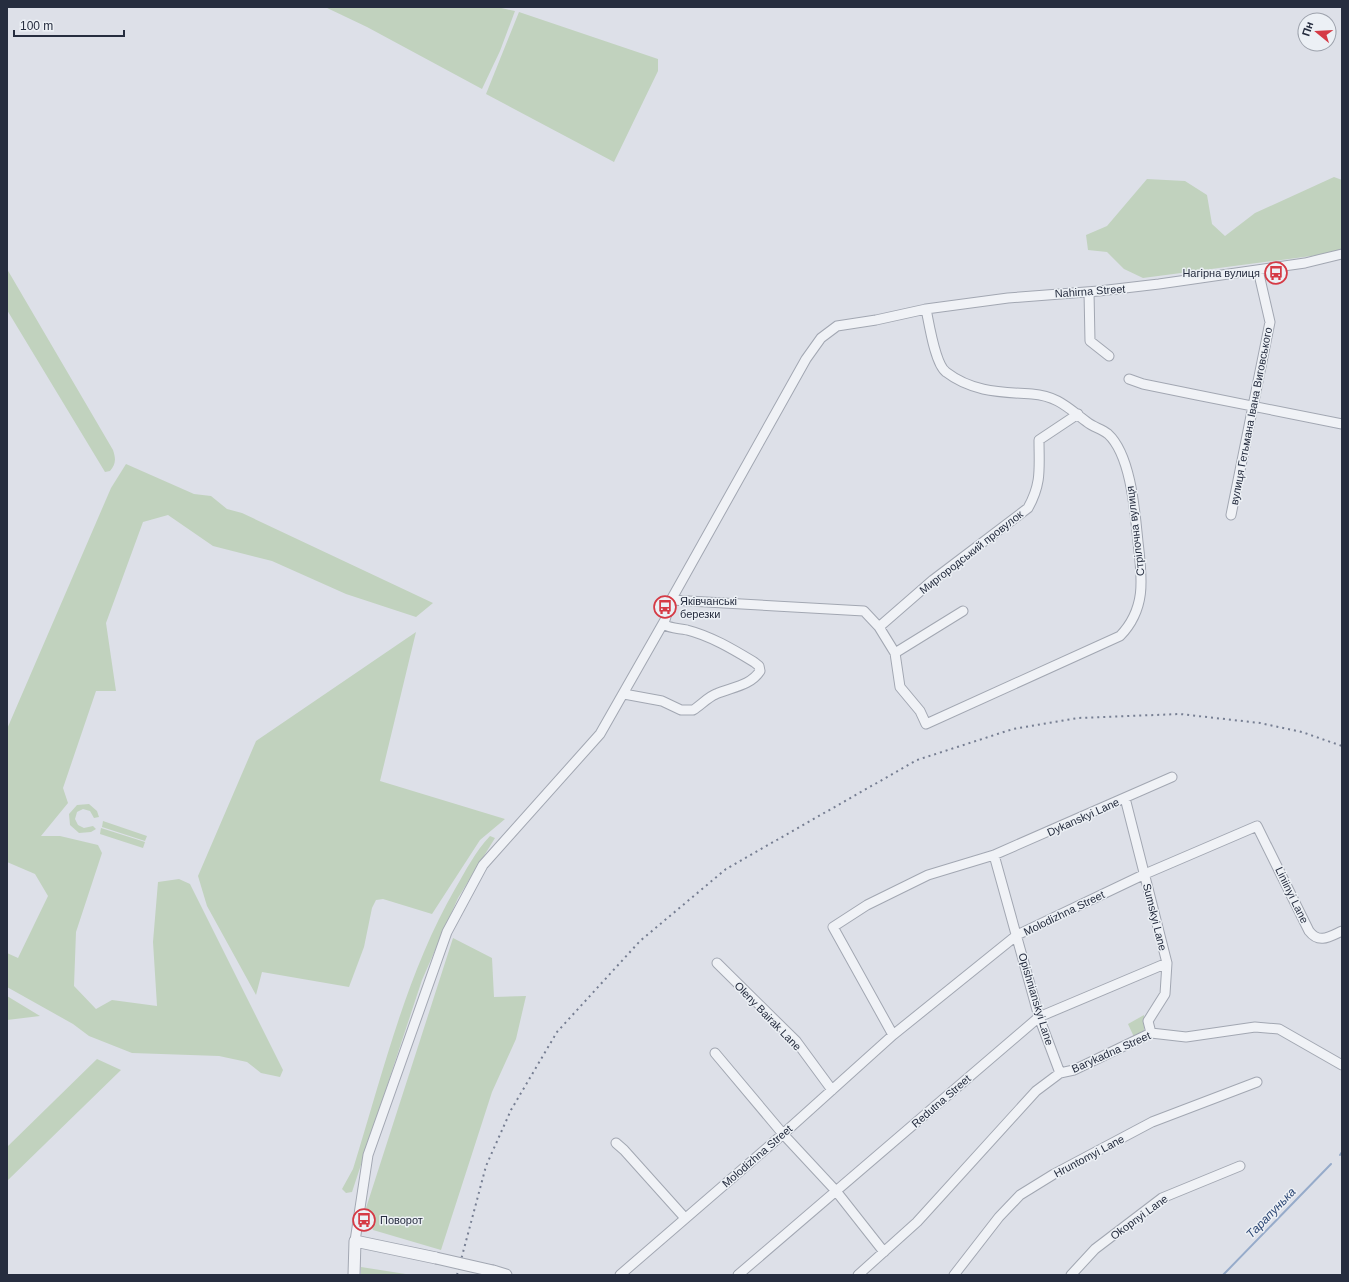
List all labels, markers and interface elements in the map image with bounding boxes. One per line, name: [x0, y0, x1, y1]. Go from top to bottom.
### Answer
scale bar: [14, 12, 124, 38]
north arrow: [1297, 12, 1337, 52]
text: 100 m: [20, 19, 53, 33]
text: Пн: [1300, 20, 1315, 38]
bus stop icon: Нагірна вулиця: [1263, 260, 1289, 286]
place label: Нагірна вулиця: [1182, 267, 1260, 279]
street label: Nahirna Street: [1054, 283, 1126, 299]
street label: вулиця Гетьмана Івана Виговського: [1228, 326, 1274, 506]
street label: Стрілочна вулиця: [1124, 485, 1146, 577]
street label: Миргородський провулок: [917, 508, 1025, 596]
bus stop icon: Яківчанські березки: [652, 594, 678, 620]
place label: Яківчанські березки: [680, 595, 737, 620]
street label: Dykanskyi Lane: [1045, 796, 1121, 838]
street label: Liniinyi Lane: [1273, 865, 1311, 925]
street label: Sumskyi Lane: [1141, 882, 1169, 952]
street label: Molodizhna Street: [1022, 888, 1106, 938]
street label: Opishnianskyi Lane: [1016, 951, 1056, 1047]
street label: Oleny Bairak Lane: [732, 979, 804, 1053]
street label: Barykadna Street: [1070, 1029, 1152, 1075]
street label: Redutna Street: [909, 1072, 973, 1130]
street label: Molodizhna Street: [720, 1122, 794, 1190]
street label: Hruntomyi Lane: [1052, 1132, 1126, 1180]
water label: Тарапунька: [1243, 1185, 1299, 1241]
street label: Okopnyi Lane: [1108, 1192, 1170, 1242]
bus stop icon: Поворот: [351, 1207, 377, 1233]
place label: Поворот: [380, 1214, 423, 1226]

